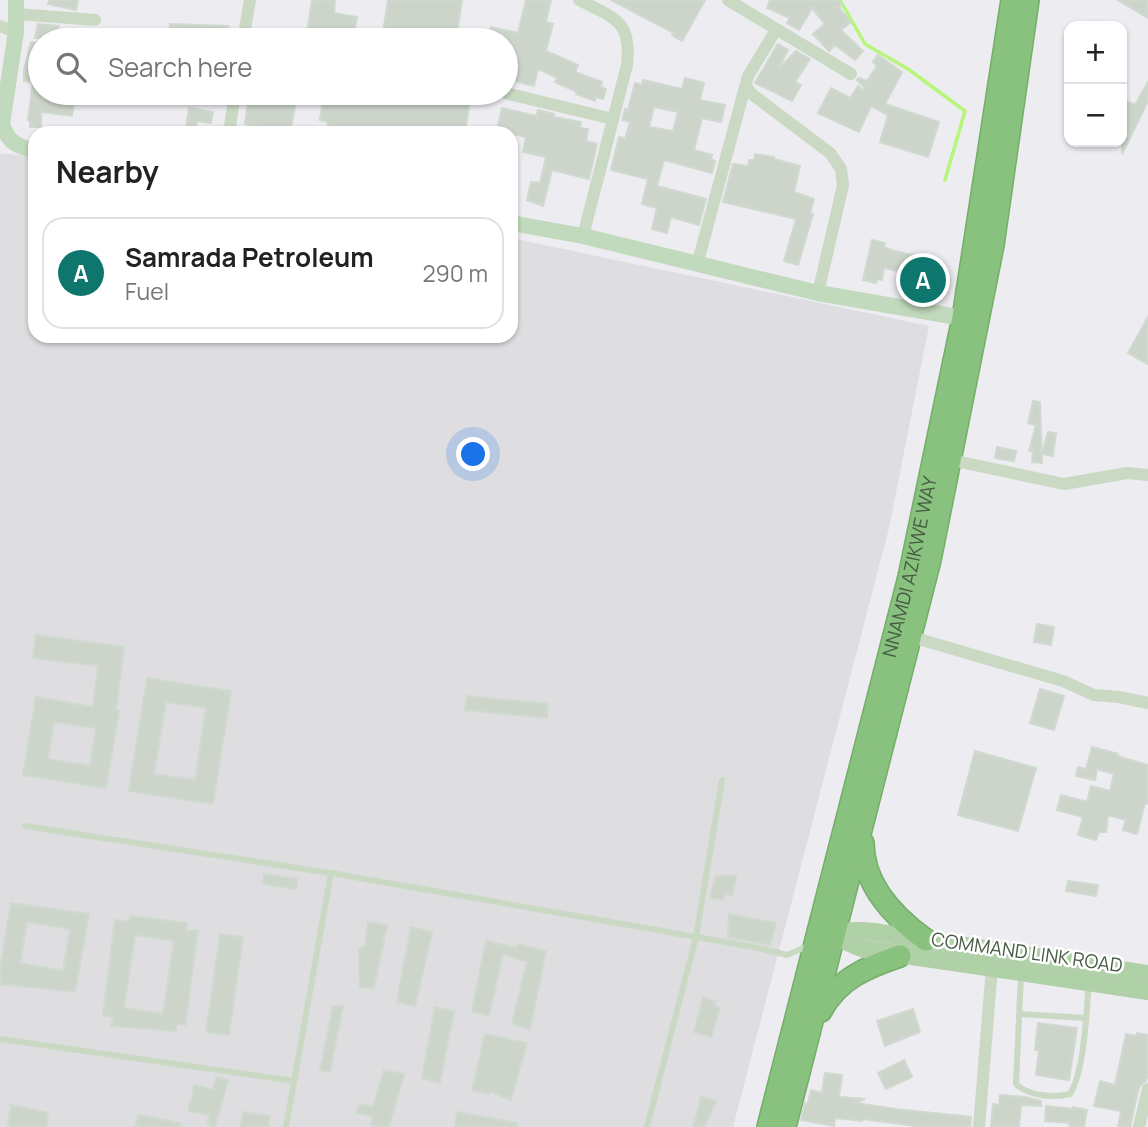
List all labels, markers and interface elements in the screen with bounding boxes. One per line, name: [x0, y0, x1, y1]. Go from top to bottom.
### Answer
map controls: [1064, 21, 1127, 147]
button: +: [1064, 21, 1127, 84]
search box: [28, 28, 518, 105]
icon: search: [52, 48, 90, 86]
text: Search here: [108, 49, 253, 85]
button: −: [1064, 84, 1127, 147]
text: Nearby: [56, 151, 159, 192]
text: Samrada Petroleum: [125, 239, 374, 275]
pin: A: [900, 254, 946, 306]
text: A: [73, 257, 89, 289]
text: 290 m: [422, 257, 488, 289]
text: Fuel: [125, 275, 169, 307]
your location: [456, 437, 490, 471]
street label: NNAMDI AZIKWE WAY: [876, 473, 943, 660]
street label: COMMAND LINK ROAD: [930, 926, 1124, 978]

